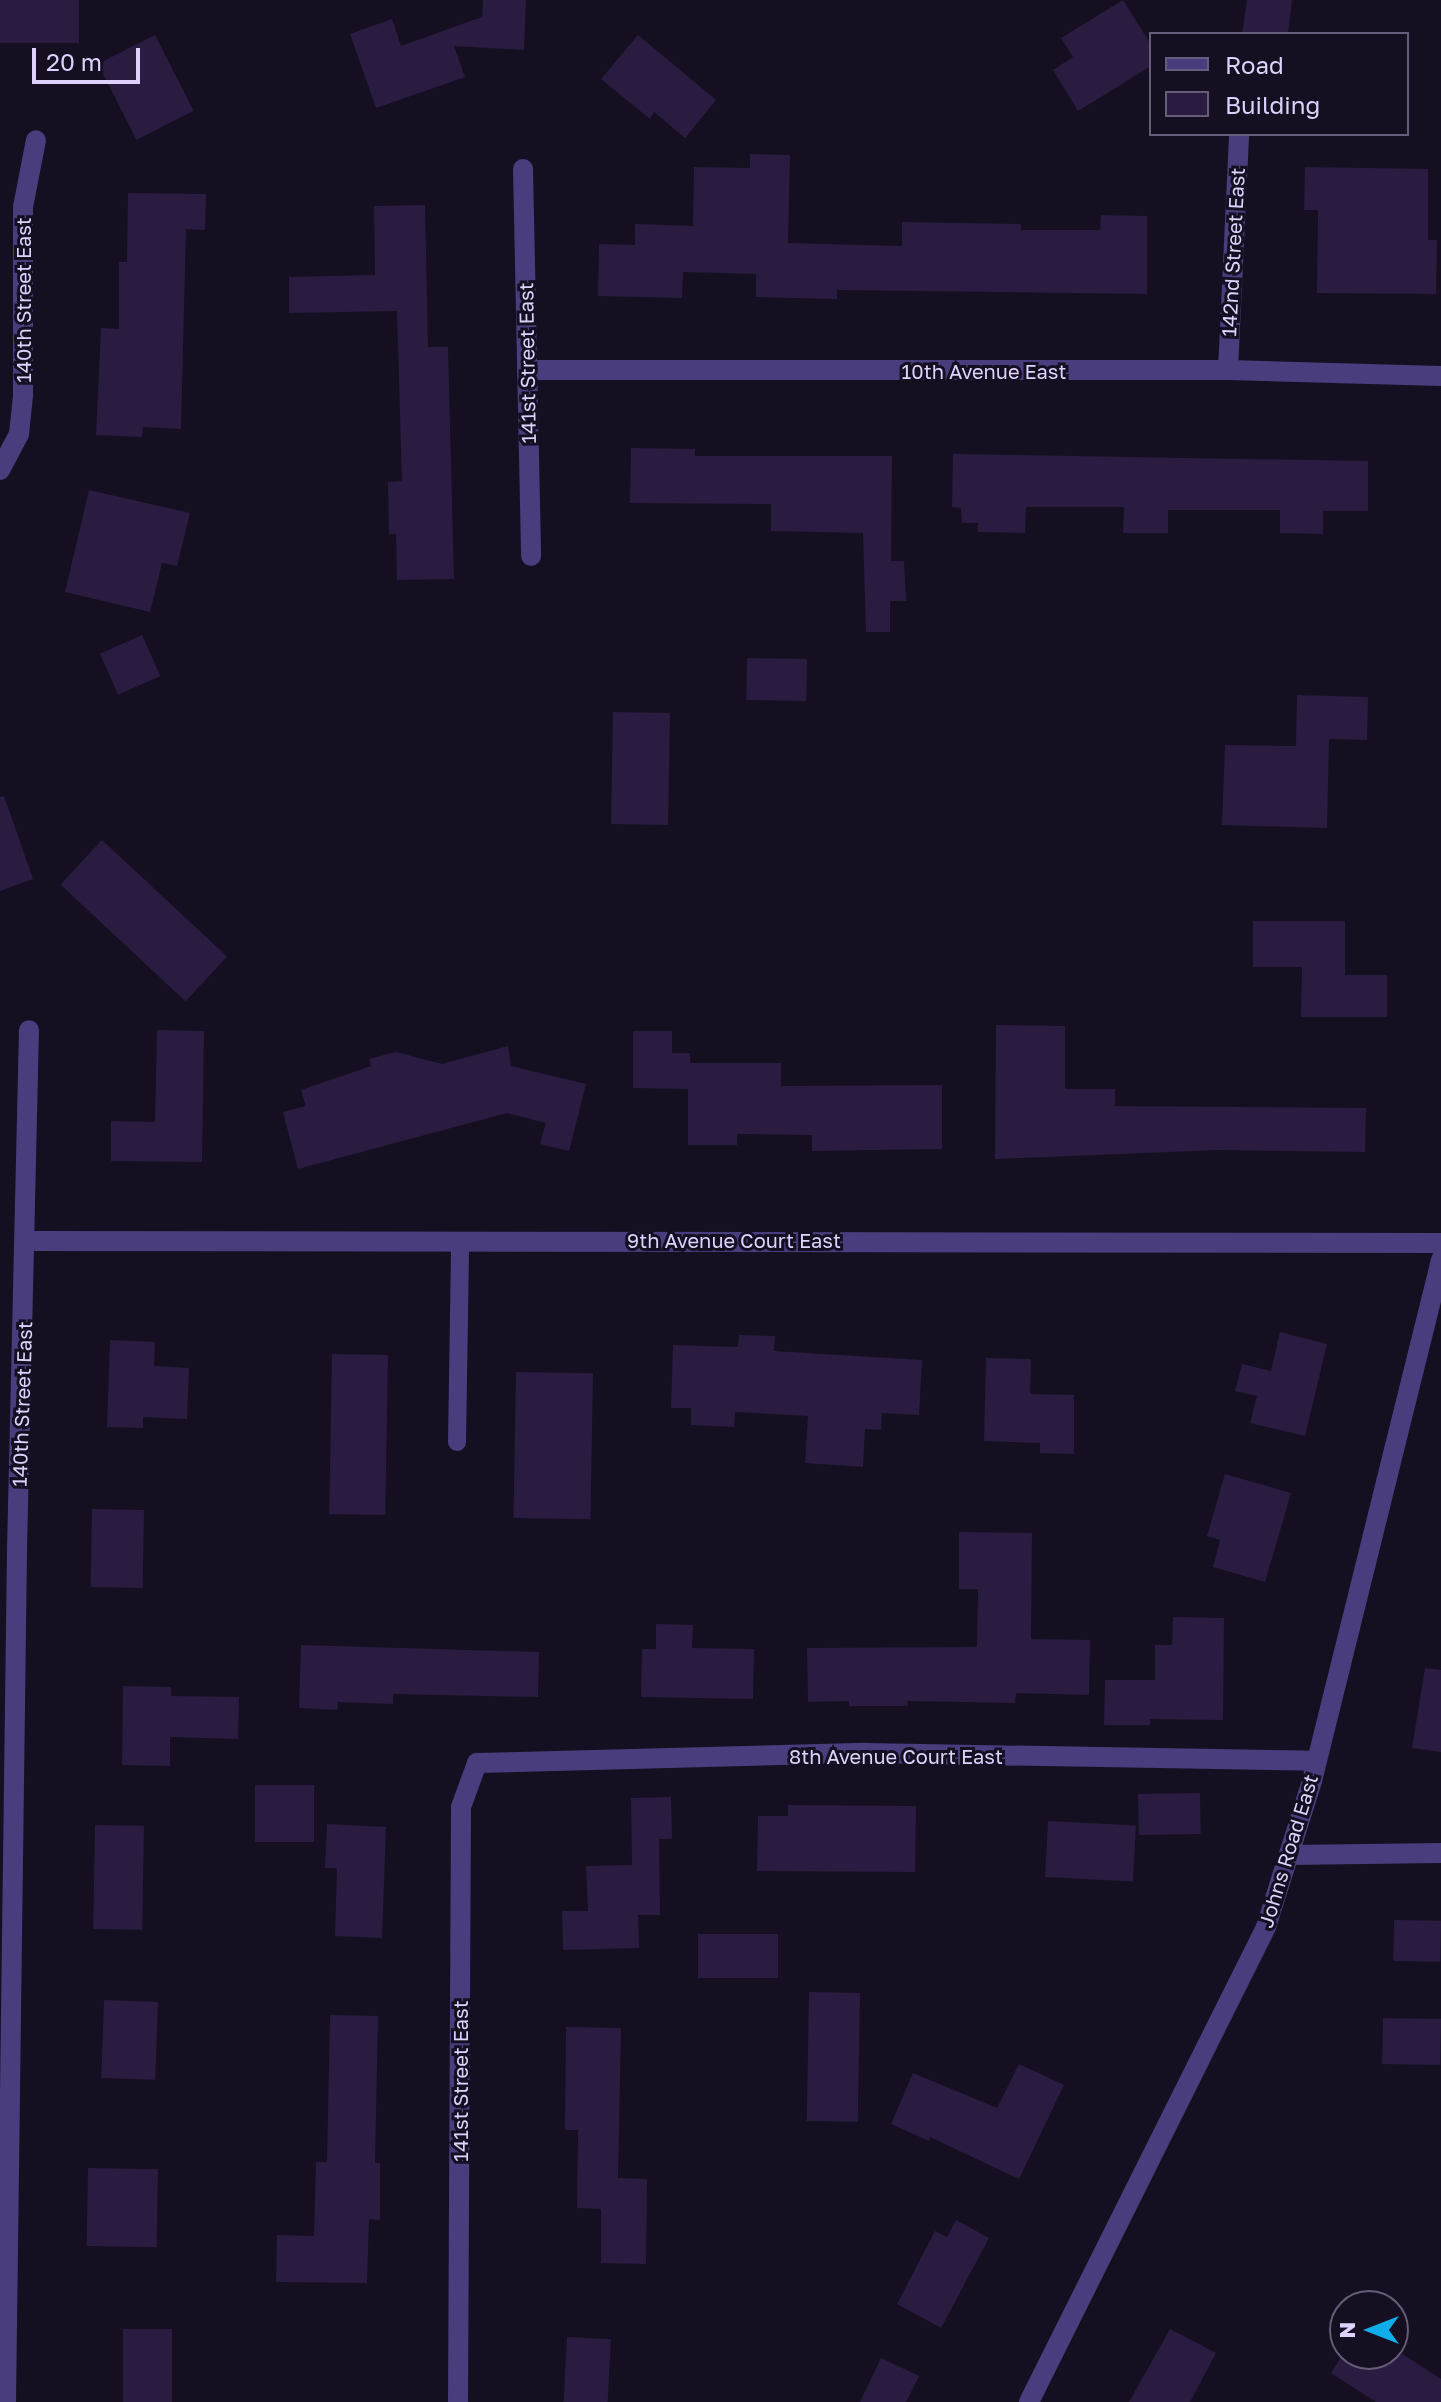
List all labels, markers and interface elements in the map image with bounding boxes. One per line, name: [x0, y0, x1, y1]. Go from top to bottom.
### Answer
scale bar: [36, 32, 144, 82]
legend: [1149, 32, 1409, 136]
text: 20 m: [46, 47, 102, 76]
text: Road: [1225, 50, 1284, 79]
text: Building: [1225, 90, 1320, 119]
street label: 142nd Street East: [1217, 167, 1249, 337]
street label: 140th Street East: [11, 217, 35, 383]
street label: 141st Street East: [514, 282, 540, 444]
street label: 10th Avenue East: [902, 359, 1066, 383]
street label: 9th Avenue Court East: [627, 1228, 841, 1252]
street label: 140th Street East: [7, 1321, 37, 1487]
street label: 8th Avenue Court East: [789, 1744, 1003, 1768]
street label: Johns Road East: [1253, 1771, 1323, 1931]
street label: 141st Street East: [448, 2000, 472, 2162]
north arrow: [1329, 2290, 1409, 2370]
text: N: [1333, 2322, 1360, 2338]

